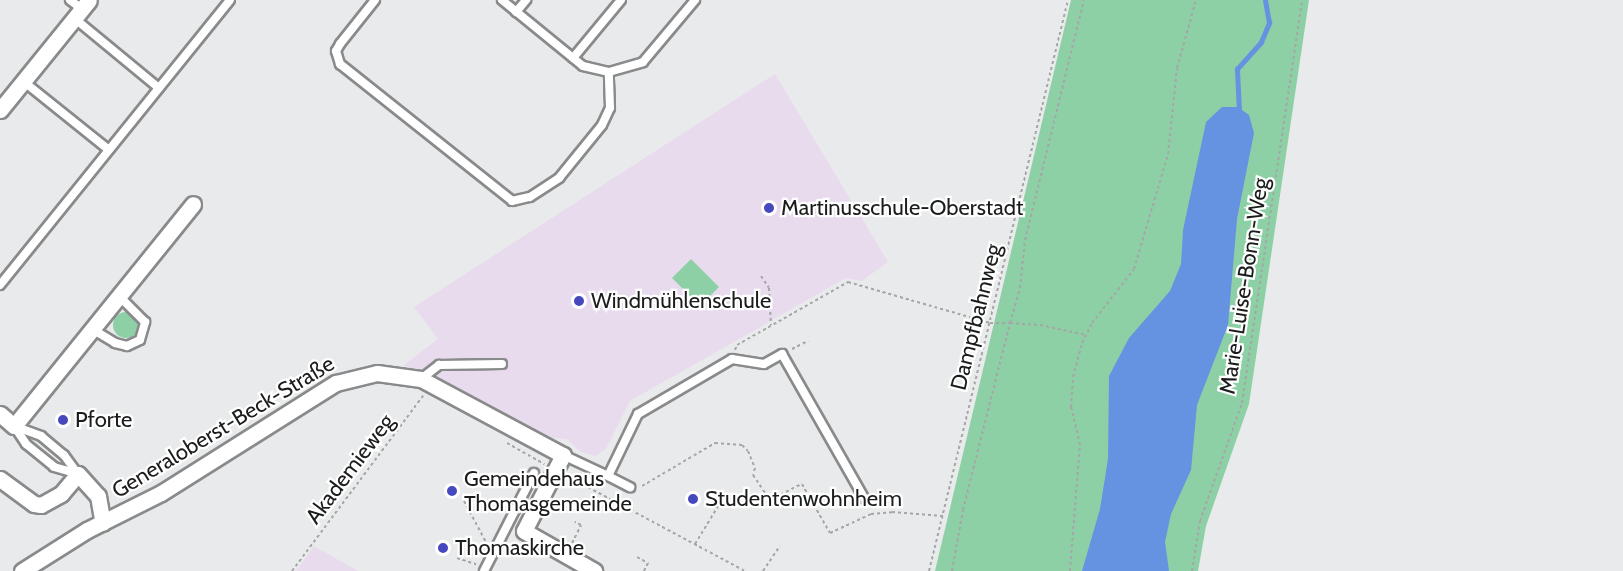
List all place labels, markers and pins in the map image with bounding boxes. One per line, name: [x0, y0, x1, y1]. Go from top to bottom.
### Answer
place label: Martinusschule-Oberstadt: [781, 195, 1023, 221]
marker: Martinusschule-Oberstadt: [762, 201, 776, 215]
place label: Windmühlenschule: [591, 288, 771, 314]
marker: Windmühlenschule: [572, 294, 586, 308]
place label: Pforte: [75, 407, 132, 433]
marker: Pforte: [56, 413, 70, 427]
place label: Gemeindehaus Thomasgemeinde: [464, 465, 632, 516]
marker: Gemeindehaus Thomasgemeinde: [445, 484, 459, 498]
place label: Studentenwohnheim: [705, 486, 902, 512]
marker: Studentenwohnheim: [686, 492, 700, 506]
place label: Thomaskirche: [455, 535, 584, 561]
marker: Thomaskirche: [436, 541, 450, 555]

